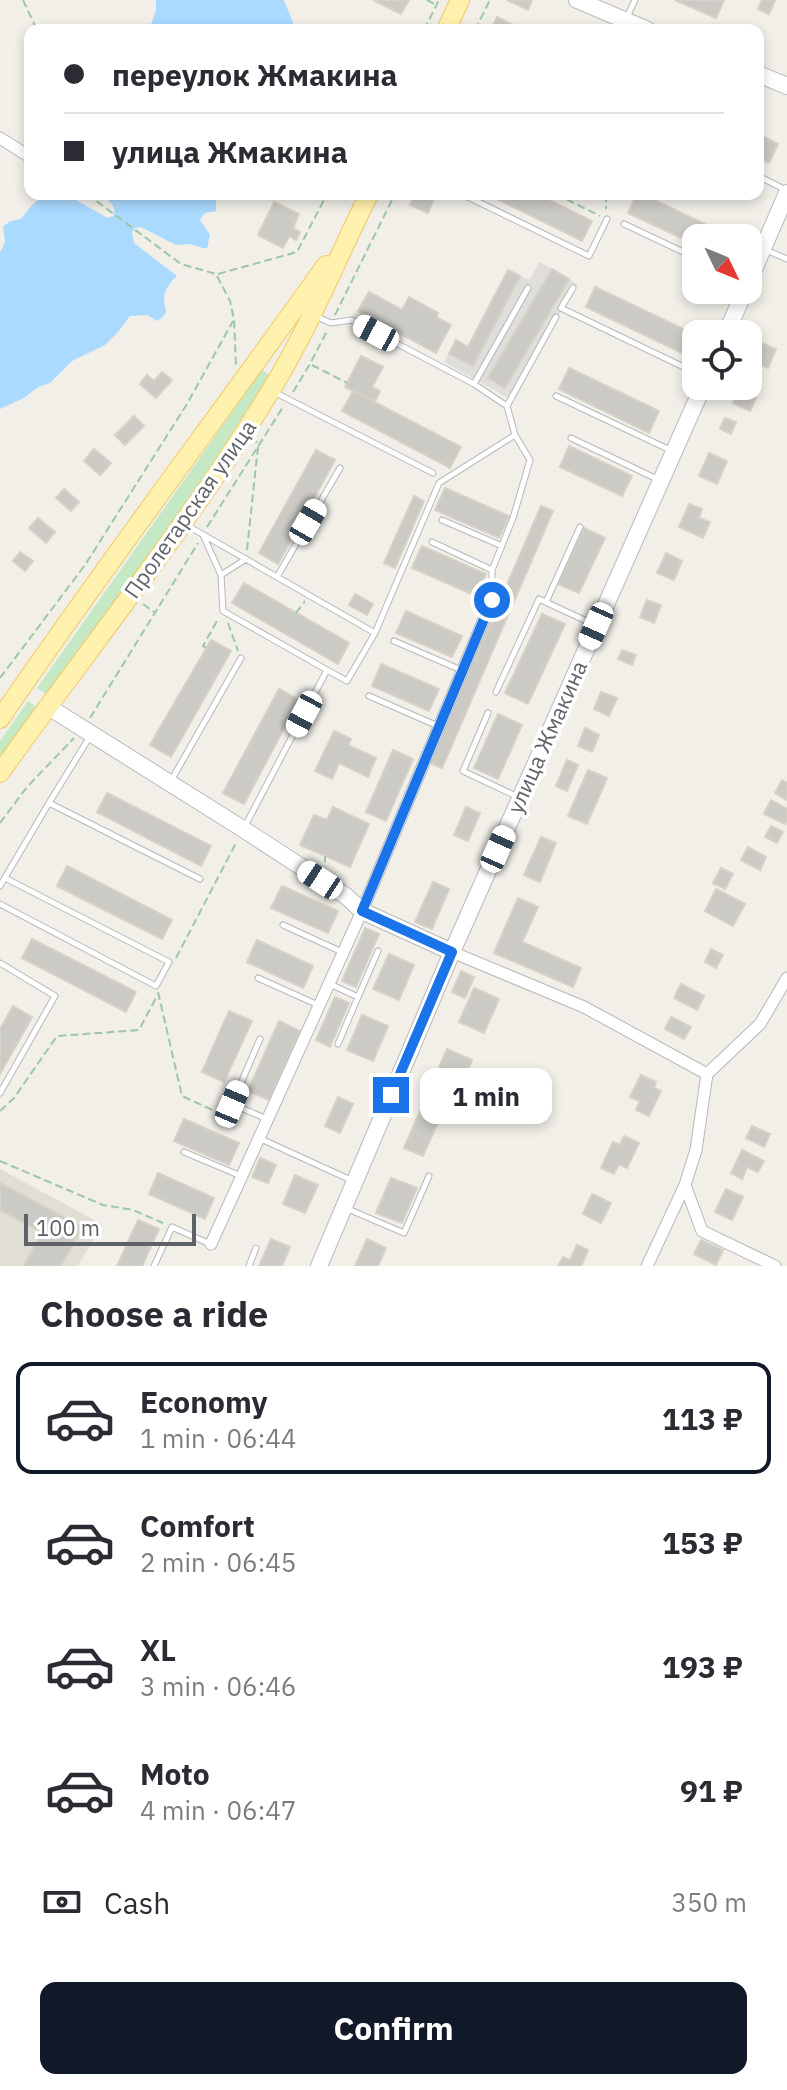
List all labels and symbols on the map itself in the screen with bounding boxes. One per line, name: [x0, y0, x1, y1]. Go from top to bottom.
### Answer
north arrow: [682, 224, 762, 304]
car: [349, 311, 403, 355]
street label: Пролетарская улица: [117, 414, 262, 604]
car: [286, 495, 330, 549]
route start: [474, 582, 510, 618]
car: [575, 599, 617, 653]
street label: улица Жмакина: [500, 656, 593, 818]
car: [282, 687, 326, 741]
car: [477, 822, 519, 876]
car: [293, 857, 347, 903]
callout: 1 min: [419, 1067, 551, 1123]
car: [212, 1077, 252, 1131]
route end: [373, 1077, 409, 1113]
scale bar: [24, 1210, 196, 1246]

